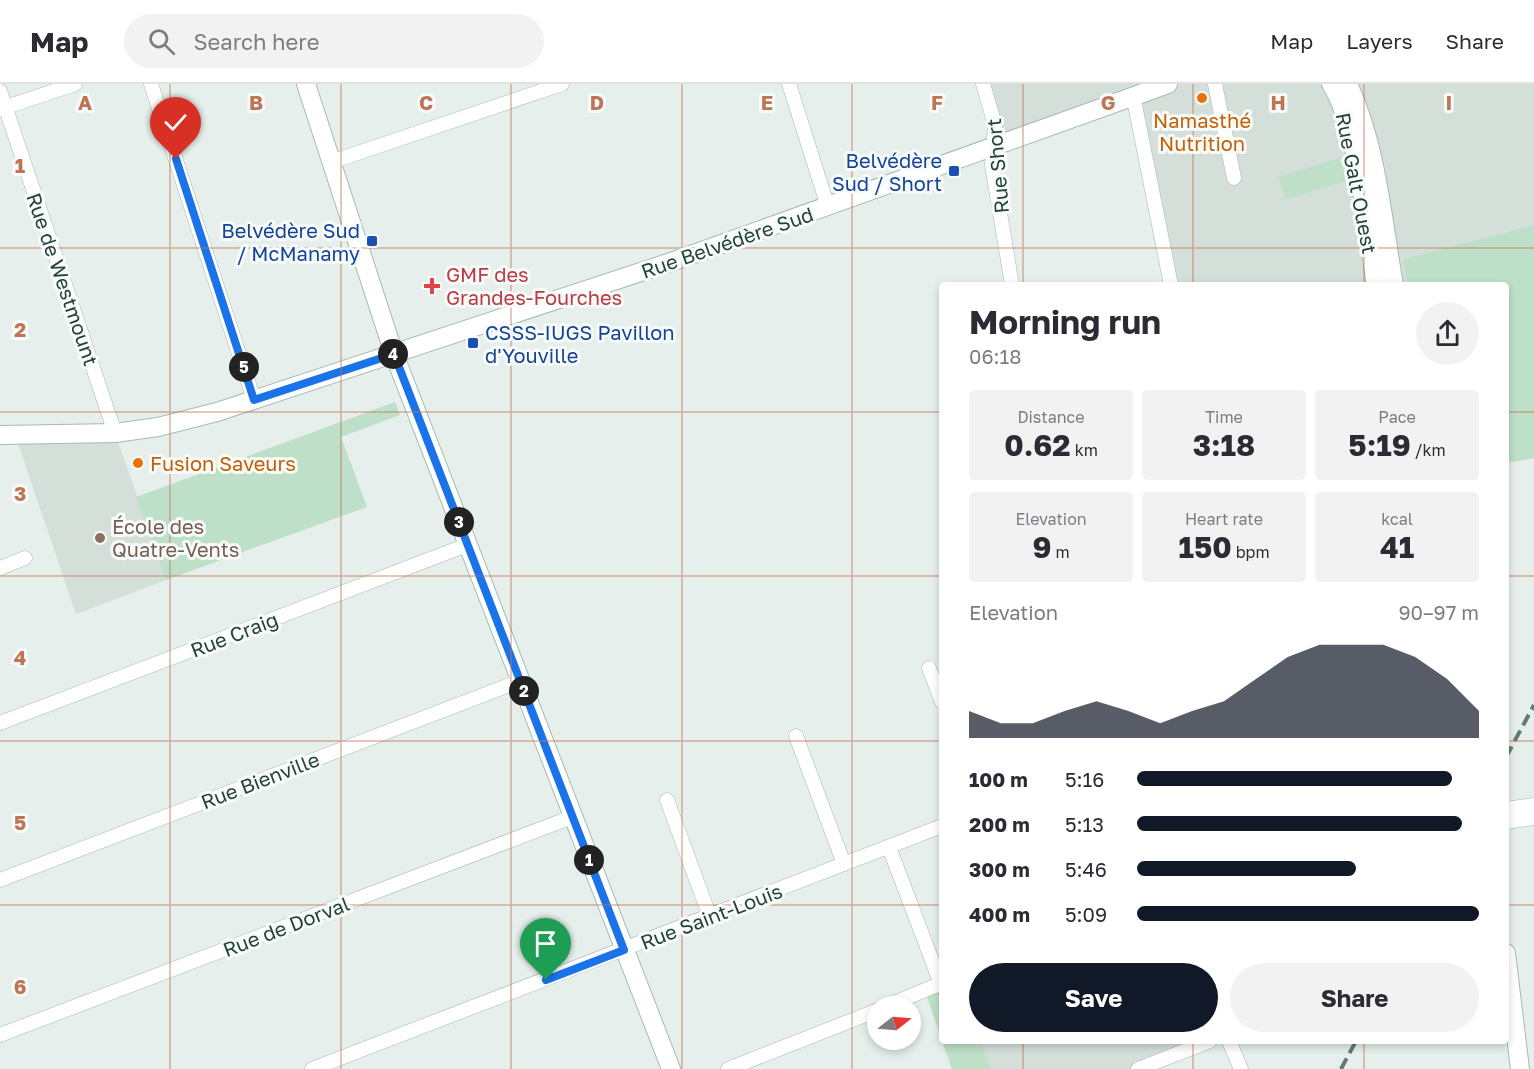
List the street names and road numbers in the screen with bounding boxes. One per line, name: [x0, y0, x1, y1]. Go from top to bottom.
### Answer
street label: Rue Galt Ouest: [1332, 110, 1382, 256]
street label: Rue Short: [981, 118, 1013, 214]
street label: Rue de Westmount: [22, 189, 104, 369]
street label: Rue Belvédère Sud: [638, 201, 816, 283]
street label: Rue Craig: [187, 606, 281, 662]
street label: Rue Bienville: [197, 746, 323, 814]
street label: Rue Saint-Louis: [637, 878, 785, 954]
street label: Rue de Dorval: [219, 891, 353, 961]

